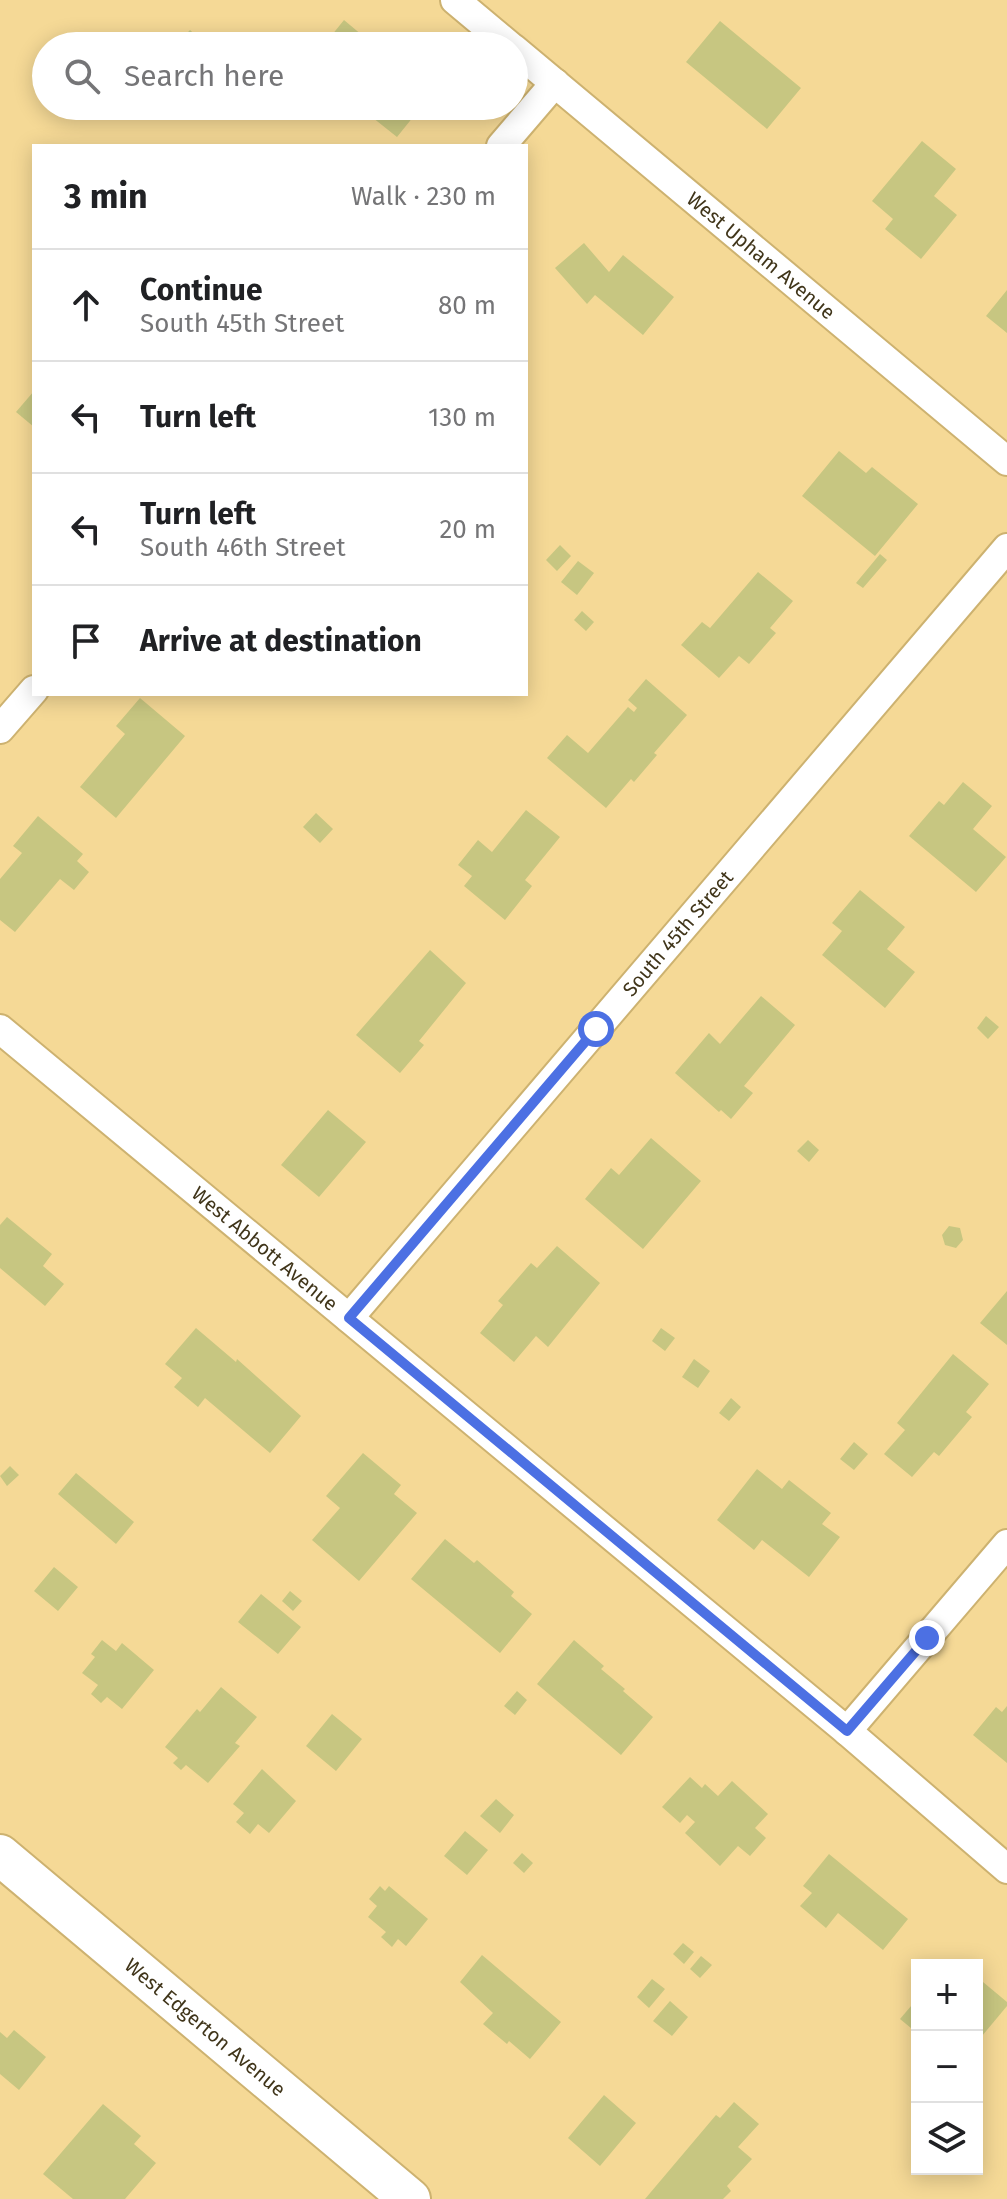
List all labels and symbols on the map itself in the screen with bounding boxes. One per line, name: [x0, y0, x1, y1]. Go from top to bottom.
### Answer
street label: West Upham Avenue: [682, 187, 840, 324]
street label: South 45th Street: [617, 865, 738, 1001]
route start: [578, 1011, 614, 1047]
street label: West Abbott Avenue: [187, 1181, 343, 1316]
route end: [909, 1620, 945, 1656]
street label: West Edgerton Avenue: [120, 1953, 290, 2101]

